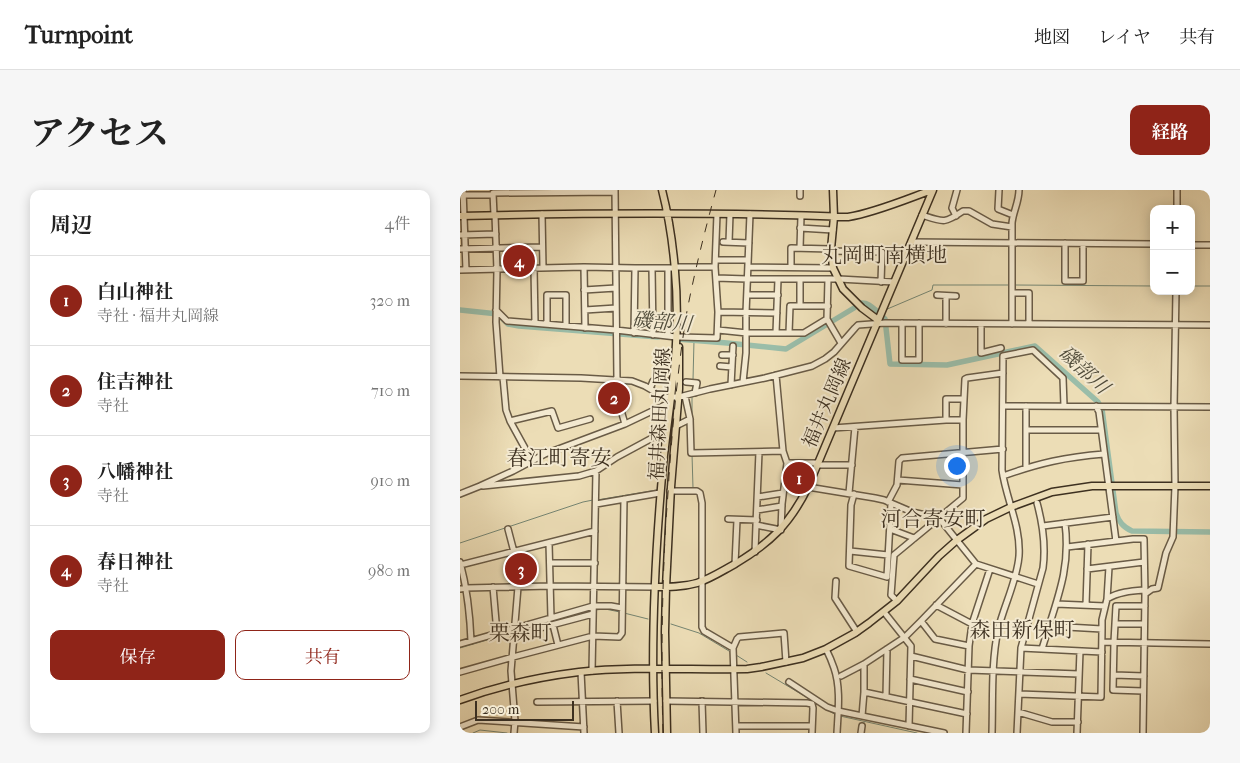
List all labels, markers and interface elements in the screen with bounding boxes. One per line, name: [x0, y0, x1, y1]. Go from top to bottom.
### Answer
text: Turnpoint: [25, 21, 133, 49]
text: 地図: [1034, 27, 1070, 48]
text: レイヤ: [1098, 27, 1151, 48]
text: 共有: [1179, 27, 1215, 48]
button: 経路: [1130, 105, 1210, 155]
text: アクセス: [30, 113, 169, 154]
map controls: [1150, 205, 1195, 295]
button: +: [1150, 205, 1195, 250]
text: 周辺: [50, 213, 92, 237]
text: 4件: [385, 214, 410, 233]
pin: 4: [503, 242, 535, 280]
district label: 丸岡町南横地: [821, 243, 947, 267]
button: −: [1150, 250, 1195, 295]
text: 白山神社: [97, 281, 173, 303]
text: 1: [63, 291, 69, 310]
text: 320 m: [370, 291, 410, 310]
text: 寺社 · 福井丸岡線: [97, 306, 219, 325]
water label: 磯部川: [631, 308, 695, 336]
water label: 磯部川: [1054, 341, 1115, 400]
street label: 福井森田丸岡線: [646, 347, 674, 481]
street label: 福井丸岡線: [798, 355, 856, 451]
text: 住吉神社: [97, 371, 173, 393]
pin: 2: [598, 379, 630, 417]
text: 2: [62, 381, 70, 400]
text: 710 m: [371, 381, 410, 400]
text: 寺社: [97, 396, 129, 415]
district label: 春江町寄安: [507, 446, 612, 470]
your location: [944, 453, 970, 479]
pin: 1: [783, 459, 815, 497]
text: 八幡神社: [97, 461, 173, 483]
text: 3: [63, 471, 69, 490]
text: 910 m: [370, 471, 410, 490]
text: 寺社: [97, 486, 129, 505]
district label: 河合寄安町: [881, 507, 986, 531]
pin: 3: [505, 550, 537, 588]
text: 春日神社: [97, 551, 173, 573]
text: 4: [61, 561, 71, 580]
text: 980 m: [368, 561, 410, 580]
text: 寺社: [97, 576, 129, 595]
district label: 森田新保町: [970, 618, 1075, 642]
district label: 栗森町: [489, 621, 552, 645]
button: 保存: [50, 630, 225, 680]
button: 共有: [235, 630, 410, 680]
scale bar: [475, 698, 574, 721]
text: 200 m: [482, 701, 519, 718]

